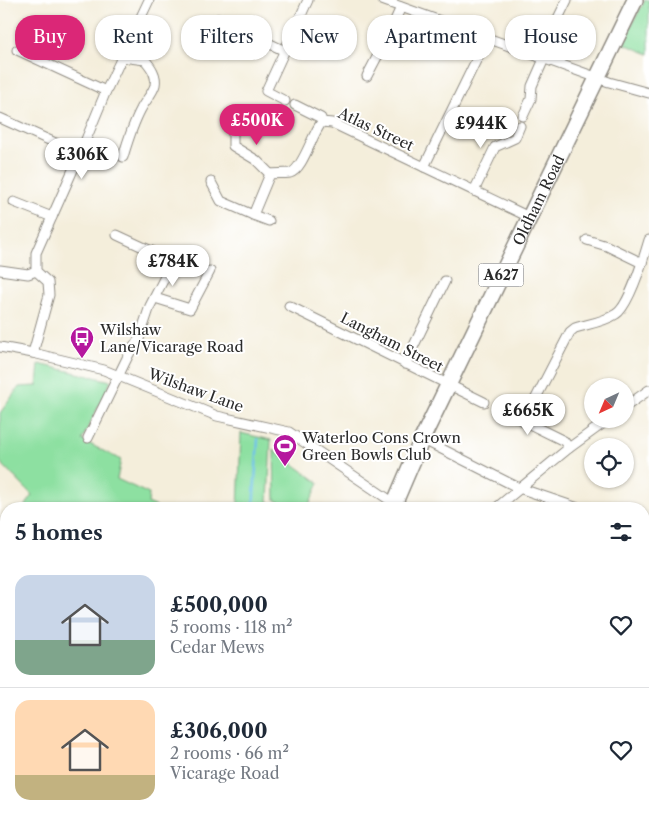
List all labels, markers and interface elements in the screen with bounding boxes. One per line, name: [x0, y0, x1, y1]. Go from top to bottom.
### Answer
chip: Buy: [15, 15, 85, 60]
chip: Rent: [95, 15, 171, 60]
chip: Filters: [181, 15, 272, 60]
chip: New: [282, 15, 357, 60]
chip: Apartment: [367, 15, 495, 60]
chip: House: [505, 15, 596, 60]
street label: Atlas Street: [334, 103, 418, 155]
pin: £500K: [222, 104, 292, 146]
pin: £944K: [446, 106, 516, 149]
text: £500K: [231, 110, 283, 130]
text: £944K: [455, 113, 507, 133]
pin: £306K: [47, 138, 117, 180]
text: £306K: [56, 144, 108, 164]
street label: Oldham Road: [508, 151, 568, 248]
pin: £784K: [138, 244, 208, 287]
text: £784K: [147, 251, 199, 271]
road number: A627: [478, 264, 524, 286]
street label: Langham Street: [337, 308, 447, 376]
place label: Wilshaw Lane/Vicarage Road: [99, 320, 244, 356]
bus stop icon: Wilshaw Lane/Vicarage Road: [69, 325, 95, 359]
street label: Wilshaw Lane: [145, 364, 246, 416]
north arrow: [584, 378, 634, 428]
map controls: [584, 378, 634, 488]
pin: £665K: [493, 394, 563, 436]
text: £665K: [502, 400, 554, 420]
place label: Waterloo Cons Crown Green Bowls Club: [301, 428, 461, 464]
sports icon: Waterloo Cons Crown Green Bowls Club: [272, 433, 298, 467]
button: locate: [584, 438, 634, 488]
icon: filters: [607, 518, 635, 546]
text: 5 homes: [15, 520, 103, 545]
text: £500,000: [170, 592, 268, 617]
icon: home: [55, 595, 115, 655]
icon: heart: [607, 611, 635, 639]
text: 5 rooms · 118 m²: [170, 617, 293, 637]
text: Cedar Mews: [170, 637, 265, 657]
text: £306,000: [170, 718, 268, 743]
icon: home: [55, 720, 115, 780]
icon: heart: [607, 736, 635, 764]
text: 2 rooms · 66 m²: [170, 743, 289, 763]
text: Vicarage Road: [170, 763, 280, 783]

